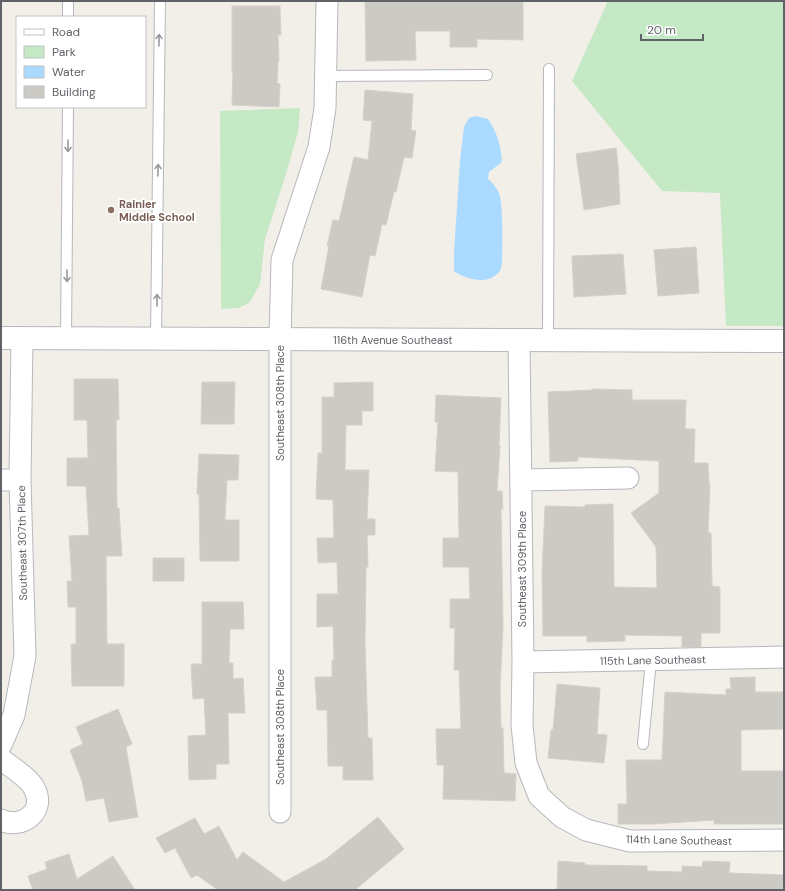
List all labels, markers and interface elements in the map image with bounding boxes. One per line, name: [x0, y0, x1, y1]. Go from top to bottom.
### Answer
legend: [16, 16, 146, 108]
scale bar: [641, 16, 703, 42]
text: 20 m: [647, 22, 676, 38]
text: Road: [52, 24, 80, 40]
one-way arrow: [155, 34, 163, 47]
text: Park: [52, 44, 76, 60]
text: Water: [52, 64, 86, 80]
text: Building: [52, 84, 96, 100]
one-way arrow: [64, 139, 71, 152]
one-way arrow: [154, 164, 162, 177]
place label: Rainier Middle School: [119, 197, 195, 224]
marker: Rainier Middle School: [106, 205, 116, 215]
one-way arrow: [63, 269, 71, 282]
one-way arrow: [153, 294, 161, 307]
street label: 116th Avenue Southeast: [333, 333, 453, 347]
street label: Southeast 308th Place: [273, 345, 287, 461]
street label: Southeast 307th Place: [14, 485, 30, 601]
street label: Southeast 309th Place: [515, 511, 529, 627]
street label: 115th Lane Southeast: [600, 652, 706, 668]
street label: Southeast 308th Place: [273, 669, 287, 785]
street label: 114th Lane Southeast: [626, 832, 732, 848]

